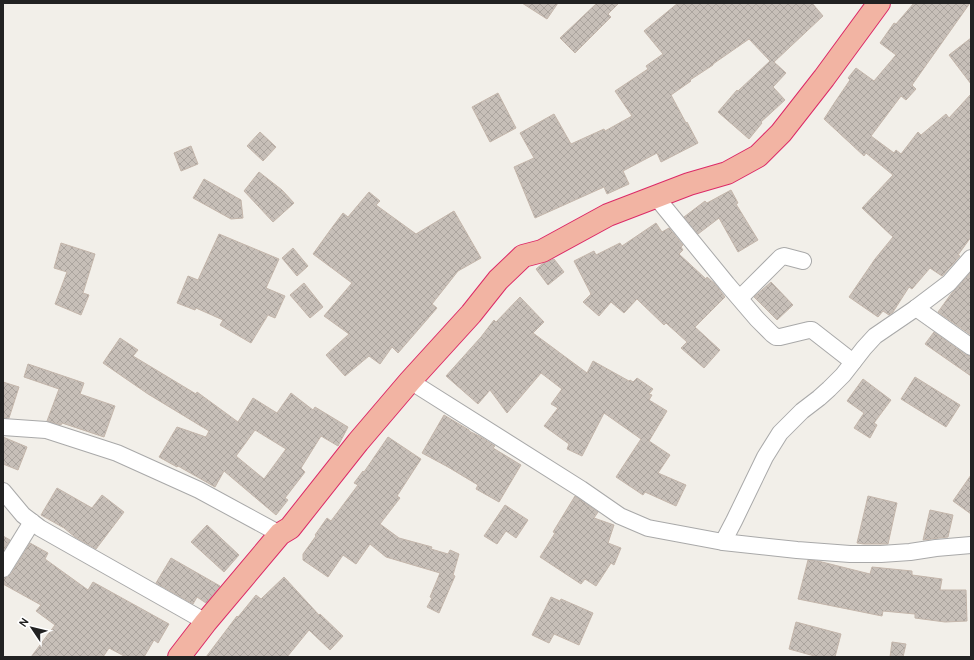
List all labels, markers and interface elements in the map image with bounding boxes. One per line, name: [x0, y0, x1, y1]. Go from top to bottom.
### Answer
north arrow: [12, 608, 52, 648]
text: N: [16, 615, 32, 629]

